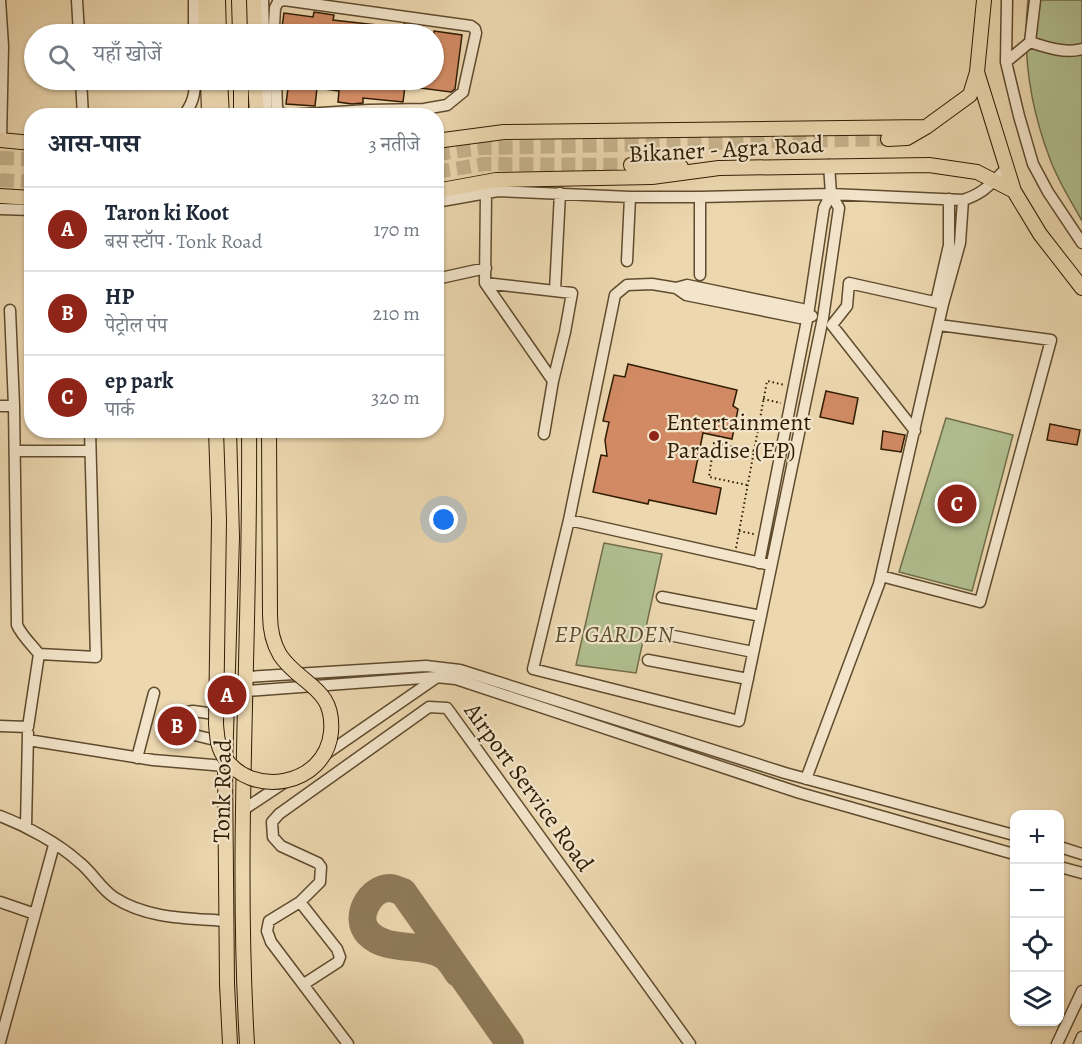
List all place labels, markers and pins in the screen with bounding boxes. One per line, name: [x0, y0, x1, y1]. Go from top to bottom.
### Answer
place label: Entertainment Paradise (EP): [666, 406, 811, 466]
marker: Entertainment Paradise (EP): [647, 429, 661, 443]
pin: C: [938, 482, 976, 526]
pin: A: [208, 672, 246, 718]
pin: B: [158, 704, 196, 748]

